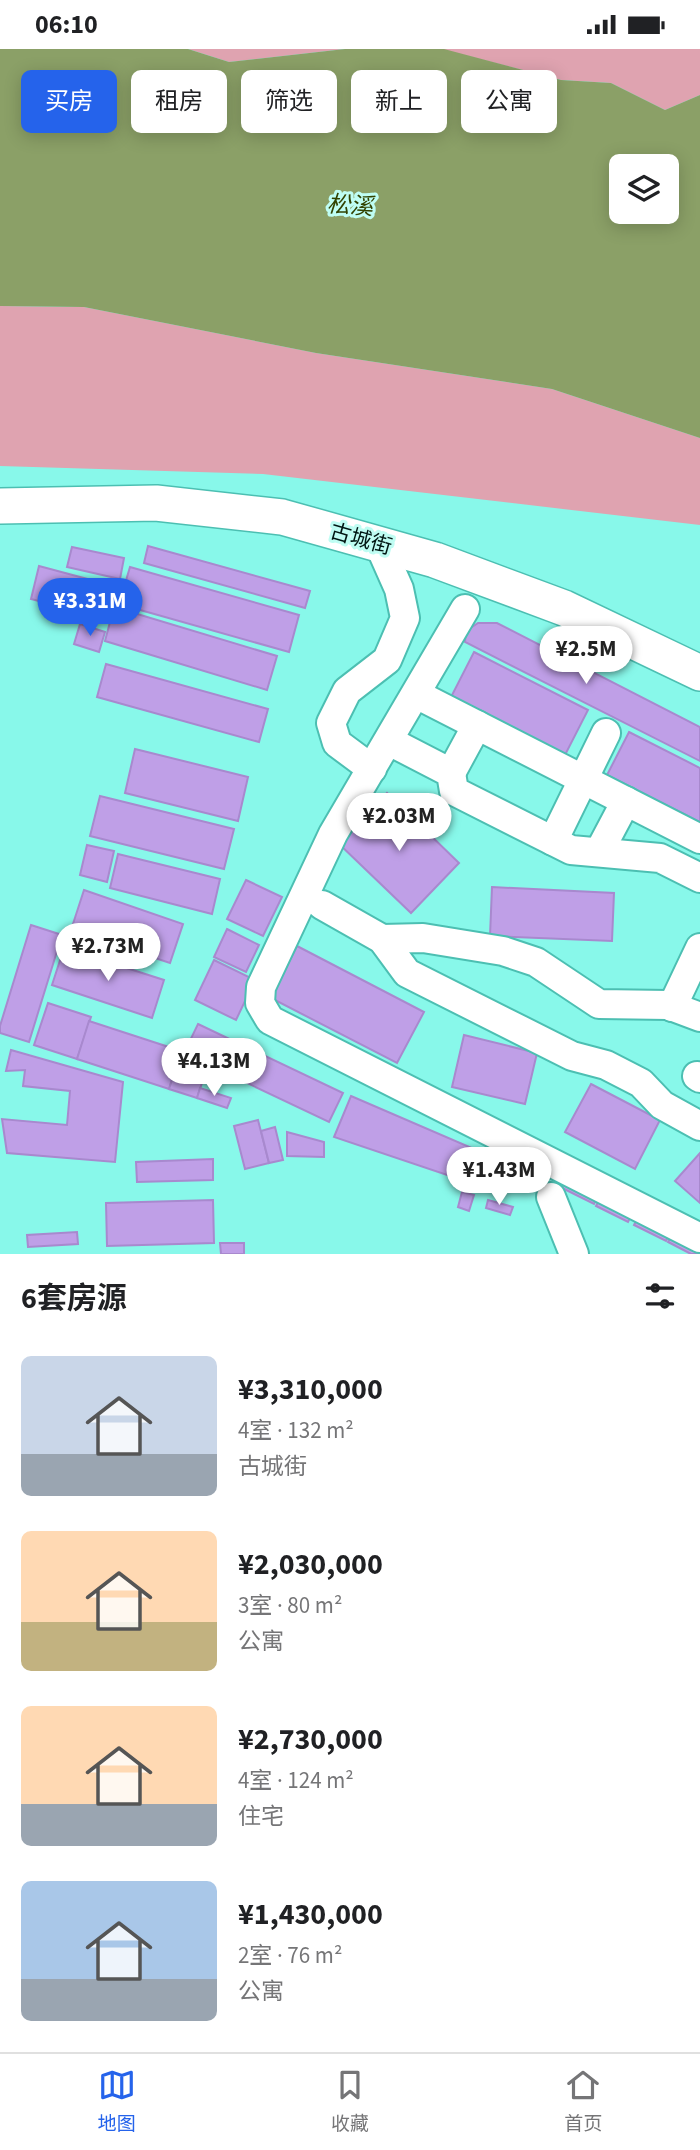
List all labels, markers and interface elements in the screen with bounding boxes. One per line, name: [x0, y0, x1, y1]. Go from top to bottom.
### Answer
text: 06:10: [35, 6, 98, 43]
chip: 买房: [21, 70, 117, 133]
chip: 租房: [131, 70, 227, 133]
chip: 筛选: [241, 70, 337, 133]
chip: 新上: [351, 70, 447, 133]
chip: 公寓: [461, 70, 557, 133]
map controls: [609, 154, 679, 224]
button: layers: [609, 154, 679, 224]
water label: 松溪: [326, 187, 377, 224]
street label: 古城街: [327, 516, 395, 562]
pin: ¥3.31M: [33, 579, 147, 638]
text: ¥3.31M: [53, 584, 127, 617]
pin: ¥2.5M: [537, 627, 635, 686]
text: ¥2.5M: [556, 632, 616, 665]
pin: ¥2.03M: [342, 793, 456, 853]
text: ¥2.03M: [362, 799, 436, 832]
pin: ¥2.73M: [51, 923, 165, 983]
text: ¥2.73M: [71, 929, 145, 962]
pin: ¥4.13M: [157, 1039, 271, 1098]
text: ¥4.13M: [177, 1044, 251, 1077]
pin: ¥1.43M: [442, 1147, 556, 1207]
text: ¥1.43M: [462, 1153, 536, 1186]
text: 6套房源: [21, 1277, 127, 1320]
icon: filters: [641, 1277, 679, 1315]
text: ¥3,310,000: [238, 1368, 383, 1411]
icon: home: [77, 1384, 161, 1468]
text: 4室 · 132 m²: [238, 1414, 354, 1447]
text: 古城街: [238, 1450, 307, 1483]
text: ¥2,030,000: [238, 1543, 383, 1586]
icon: home: [77, 1559, 161, 1643]
text: 3室 · 80 m²: [238, 1589, 342, 1622]
text: 公寓: [238, 1625, 284, 1658]
text: ¥2,730,000: [238, 1718, 383, 1761]
icon: home: [77, 1734, 161, 1818]
text: 4室 · 124 m²: [238, 1764, 354, 1797]
text: 住宅: [238, 1800, 284, 1833]
text: ¥1,430,000: [238, 1893, 383, 1936]
icon: home: [77, 1909, 161, 1993]
text: 2室 · 76 m²: [238, 1939, 342, 1972]
text: 公寓: [238, 1975, 284, 2008]
tab: 地图: [98, 2066, 136, 2138]
tab: 收藏: [331, 2066, 369, 2138]
tab: 首页: [564, 2066, 602, 2138]

